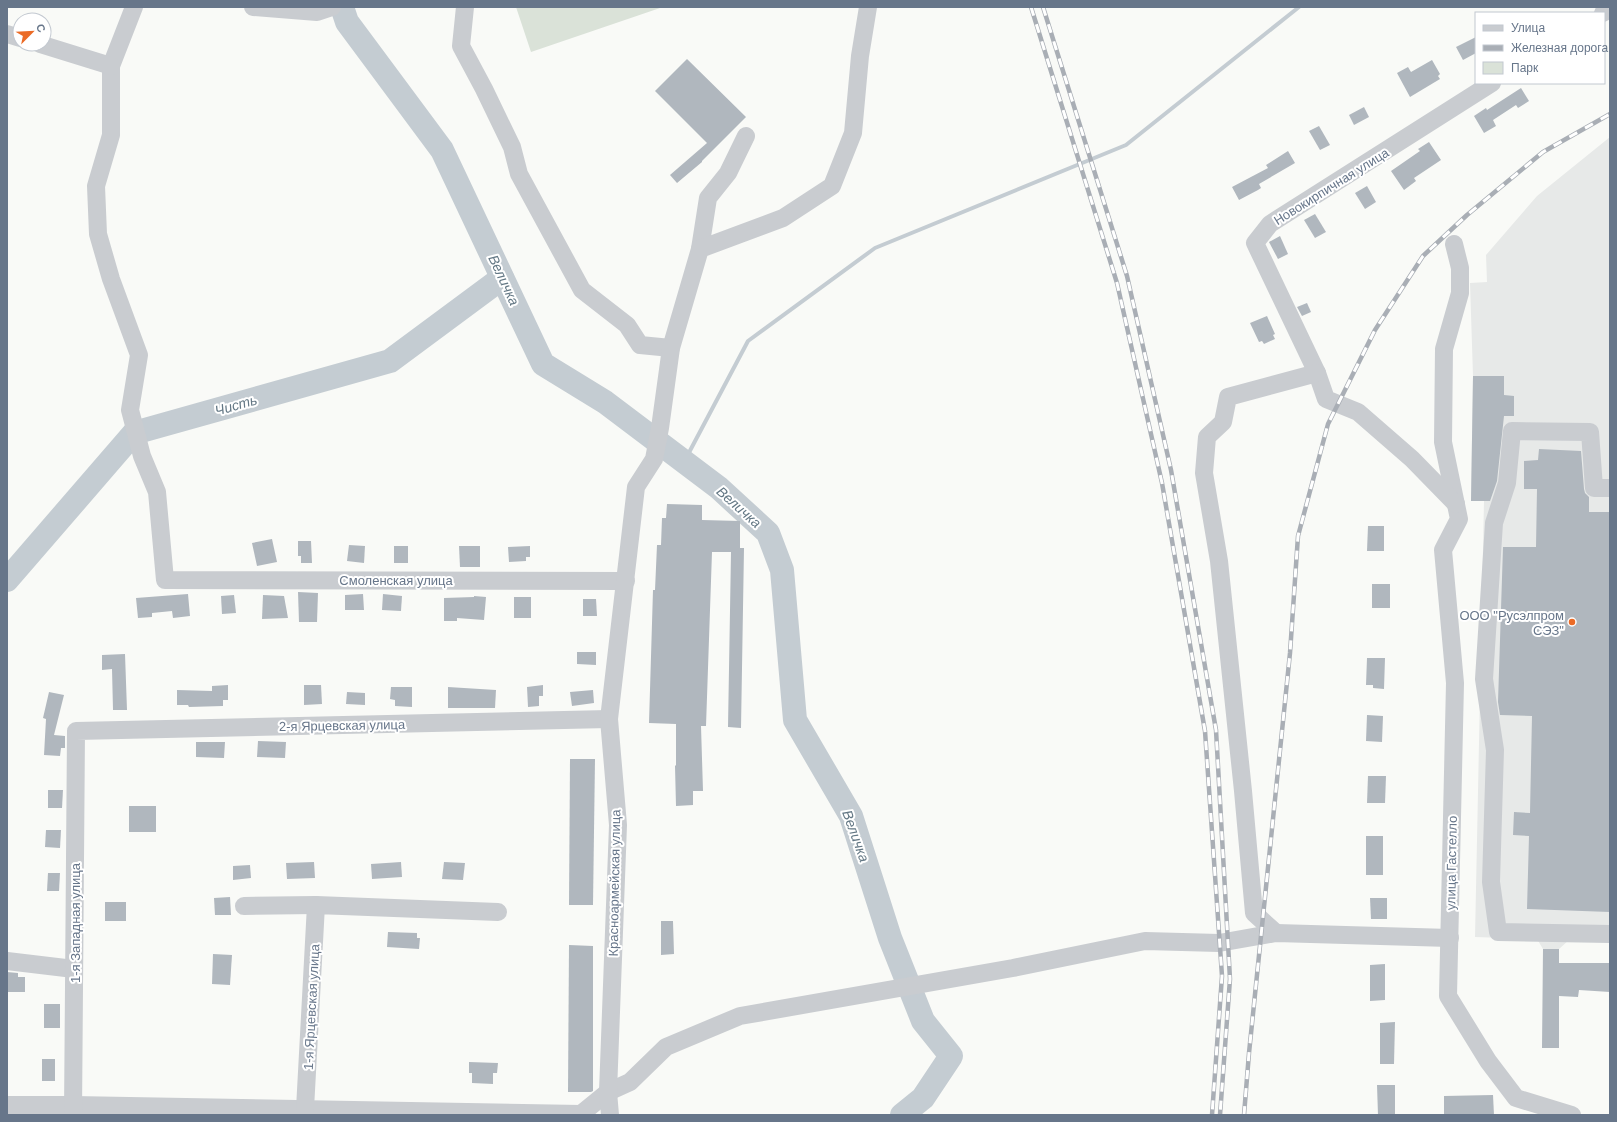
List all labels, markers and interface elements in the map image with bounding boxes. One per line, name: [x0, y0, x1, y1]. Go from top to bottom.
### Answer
north arrow: [12, 12, 52, 52]
legend: [1475, 12, 1605, 84]
text: Улица: [1511, 21, 1545, 35]
text: С: [34, 22, 48, 34]
text: Железная дорога: [1511, 41, 1608, 55]
text: Парк: [1511, 61, 1539, 75]
street label: Новокирпичная улица: [1271, 145, 1392, 228]
water label: Величка: [485, 252, 523, 308]
water label: Чисть: [213, 391, 259, 419]
water label: Величка: [714, 483, 765, 531]
street label: Смоленская улица: [339, 573, 453, 588]
place label: ООО "Русэлпром СЭЗ": [1459, 608, 1564, 638]
marker: ООО "Русэлпром СЭЗ": [1567, 617, 1577, 627]
street label: 2-я Ярцевская улица: [279, 717, 406, 734]
water label: Величка: [839, 808, 873, 864]
street label: Красноармейская улица: [606, 809, 623, 957]
street label: улица Гастелло: [1443, 816, 1460, 910]
street label: 1-я Западная улица: [68, 862, 83, 983]
street label: 1-я Ярцевская улица: [301, 943, 322, 1070]

